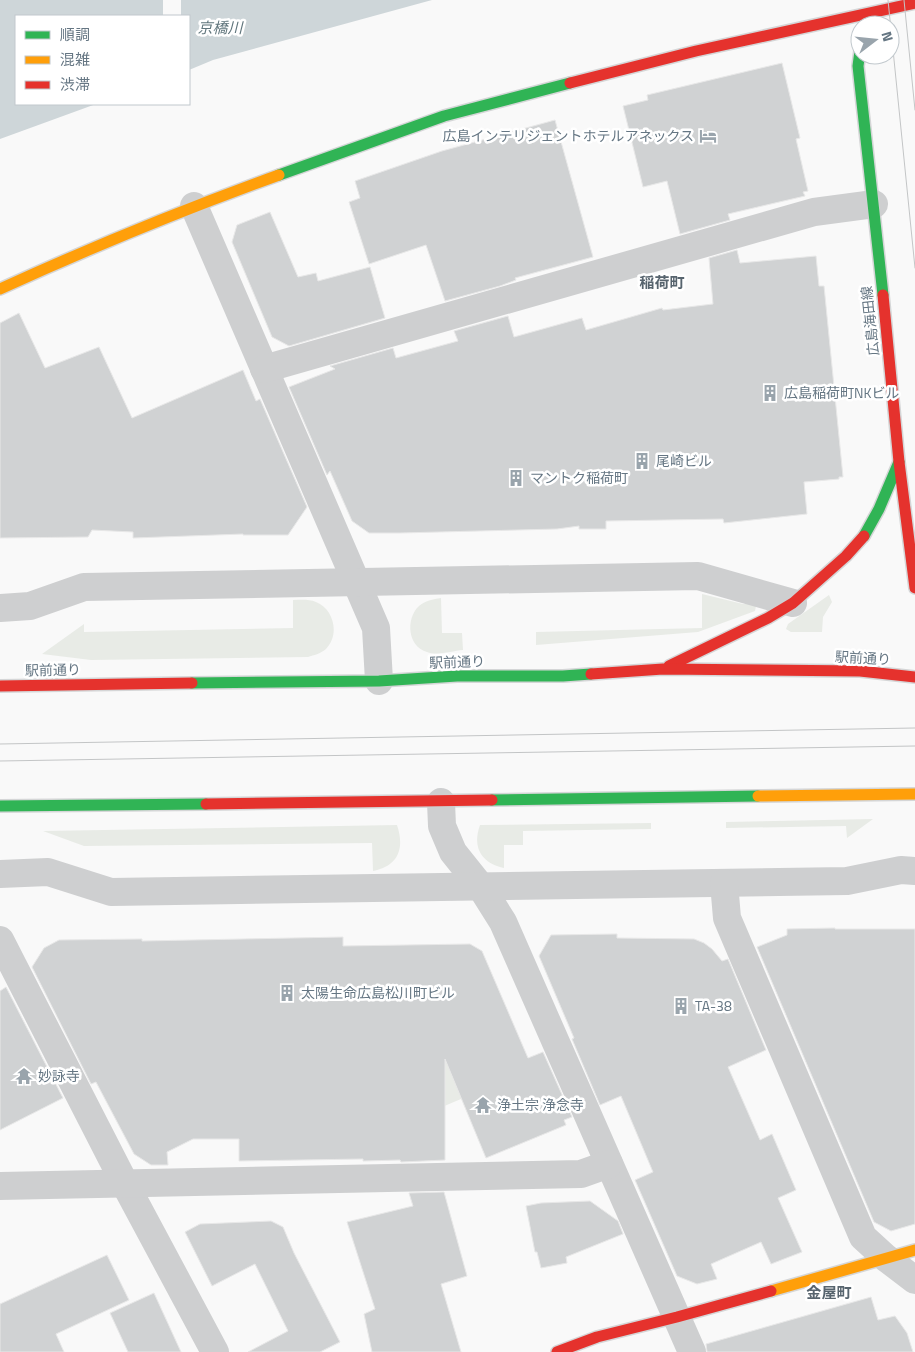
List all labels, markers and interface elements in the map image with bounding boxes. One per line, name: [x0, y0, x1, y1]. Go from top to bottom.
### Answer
legend: [15, 15, 190, 105]
north arrow: [850, 15, 900, 65]
water label: 京橋川: [197, 16, 244, 39]
text: 順調: [60, 23, 90, 46]
text: N: [877, 29, 899, 44]
text: 混雑: [60, 48, 90, 71]
text: 渋滞: [60, 73, 90, 96]
place label: 広島インテリジェントホテルアネックス: [442, 125, 694, 146]
hotel icon: 広島インテリジェントホテルアネックス: [698, 126, 718, 146]
district label: 稲荷町: [639, 271, 685, 294]
street label: 広島海田線: [855, 285, 884, 357]
place label: 広島稲荷町NKビル: [784, 382, 899, 403]
building icon: 広島稲荷町NKビル: [760, 383, 780, 403]
place label: 尾崎ビル: [656, 450, 712, 471]
building icon: 尾崎ビル: [632, 451, 652, 471]
place label: マントク稲荷町: [530, 467, 628, 488]
building icon: マントク稲荷町: [506, 468, 526, 488]
street label: 駅前通り: [835, 646, 892, 669]
street label: 駅前通り: [429, 650, 485, 673]
street label: 駅前通り: [25, 659, 81, 680]
place label: 太陽生命広島松川町ビル: [301, 982, 455, 1003]
building icon: 太陽生命広島松川町ビル: [277, 983, 297, 1003]
place label: TA-38: [695, 995, 732, 1016]
building icon: TA-38: [671, 996, 691, 1016]
place label: 妙詠寺: [38, 1065, 80, 1086]
temple icon: 妙詠寺: [14, 1066, 34, 1086]
place label: 浄土宗 浄念寺: [497, 1094, 584, 1115]
temple icon: 浄土宗 浄念寺: [473, 1095, 493, 1115]
district label: 金屋町: [806, 1281, 852, 1304]

